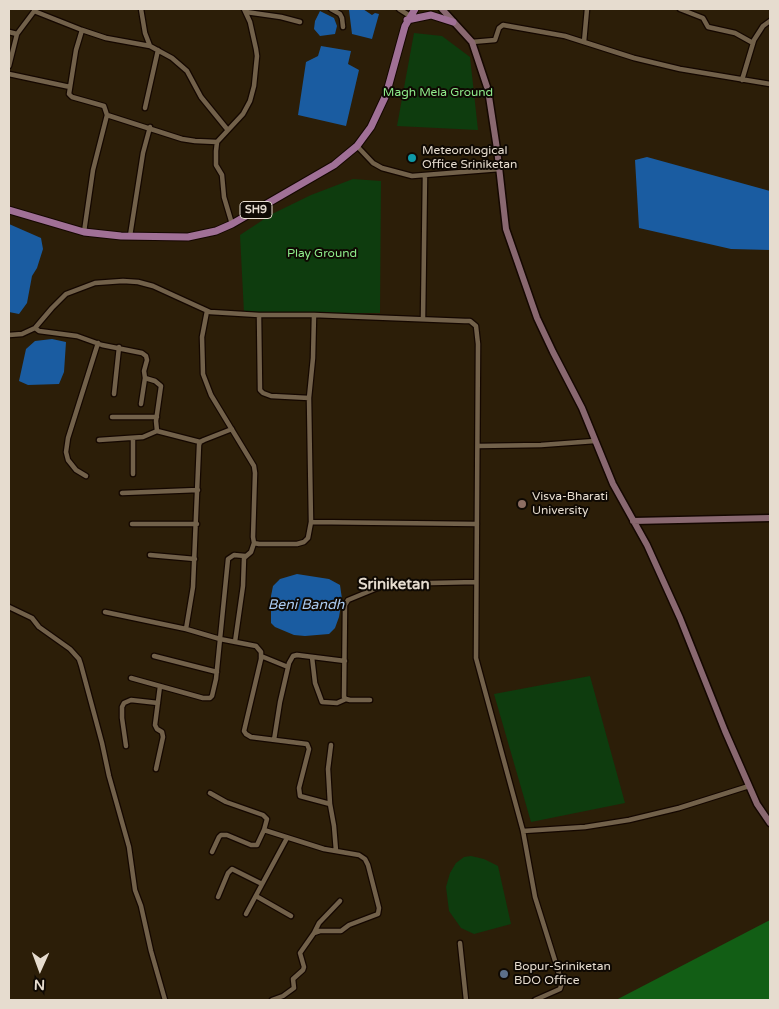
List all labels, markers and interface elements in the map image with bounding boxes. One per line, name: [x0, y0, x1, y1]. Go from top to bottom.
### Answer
park label: Magh Mela Ground: [383, 86, 493, 100]
place label: Meteorological Office Sriniketan: [422, 144, 517, 172]
marker: Meteorological Office Sriniketan: [406, 152, 418, 164]
road number: SH9: [240, 202, 272, 218]
park label: Play Ground: [287, 247, 357, 261]
place label: Visva-Bharati University: [532, 490, 608, 518]
marker: Visva-Bharati University: [516, 498, 528, 510]
district label: Sriniketan: [358, 576, 430, 594]
water label: Beni Bandh: [268, 597, 344, 613]
north arrow: [15, 944, 65, 994]
place label: Bopur-Sriniketan BDO Office: [514, 960, 611, 988]
marker: Bopur-Sriniketan BDO Office: [498, 968, 510, 980]
text: N: [34, 976, 45, 993]

